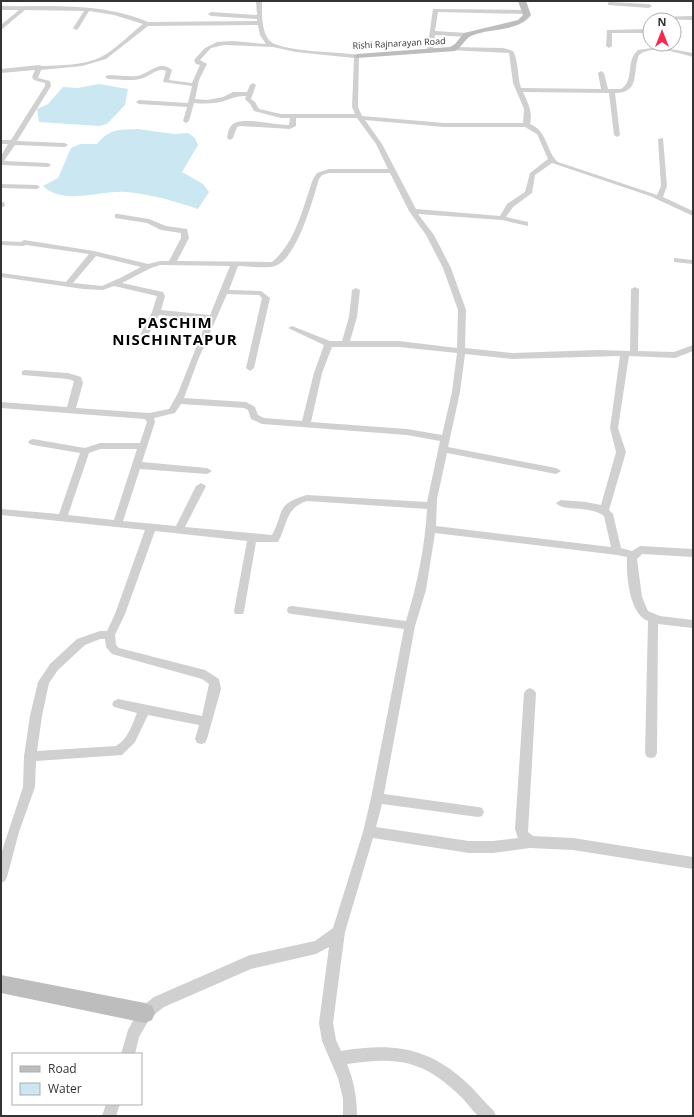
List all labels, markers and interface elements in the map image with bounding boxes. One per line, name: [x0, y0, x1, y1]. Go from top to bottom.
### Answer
north arrow: [642, 12, 682, 52]
text: N: [658, 14, 666, 29]
street label: Rishi Rajnarayan Road: [352, 34, 446, 52]
district label: PASCHIM NISCHINTAPUR: [112, 312, 238, 349]
legend: [12, 1053, 142, 1105]
text: Road: [48, 1060, 77, 1077]
text: Water: [48, 1080, 82, 1097]

